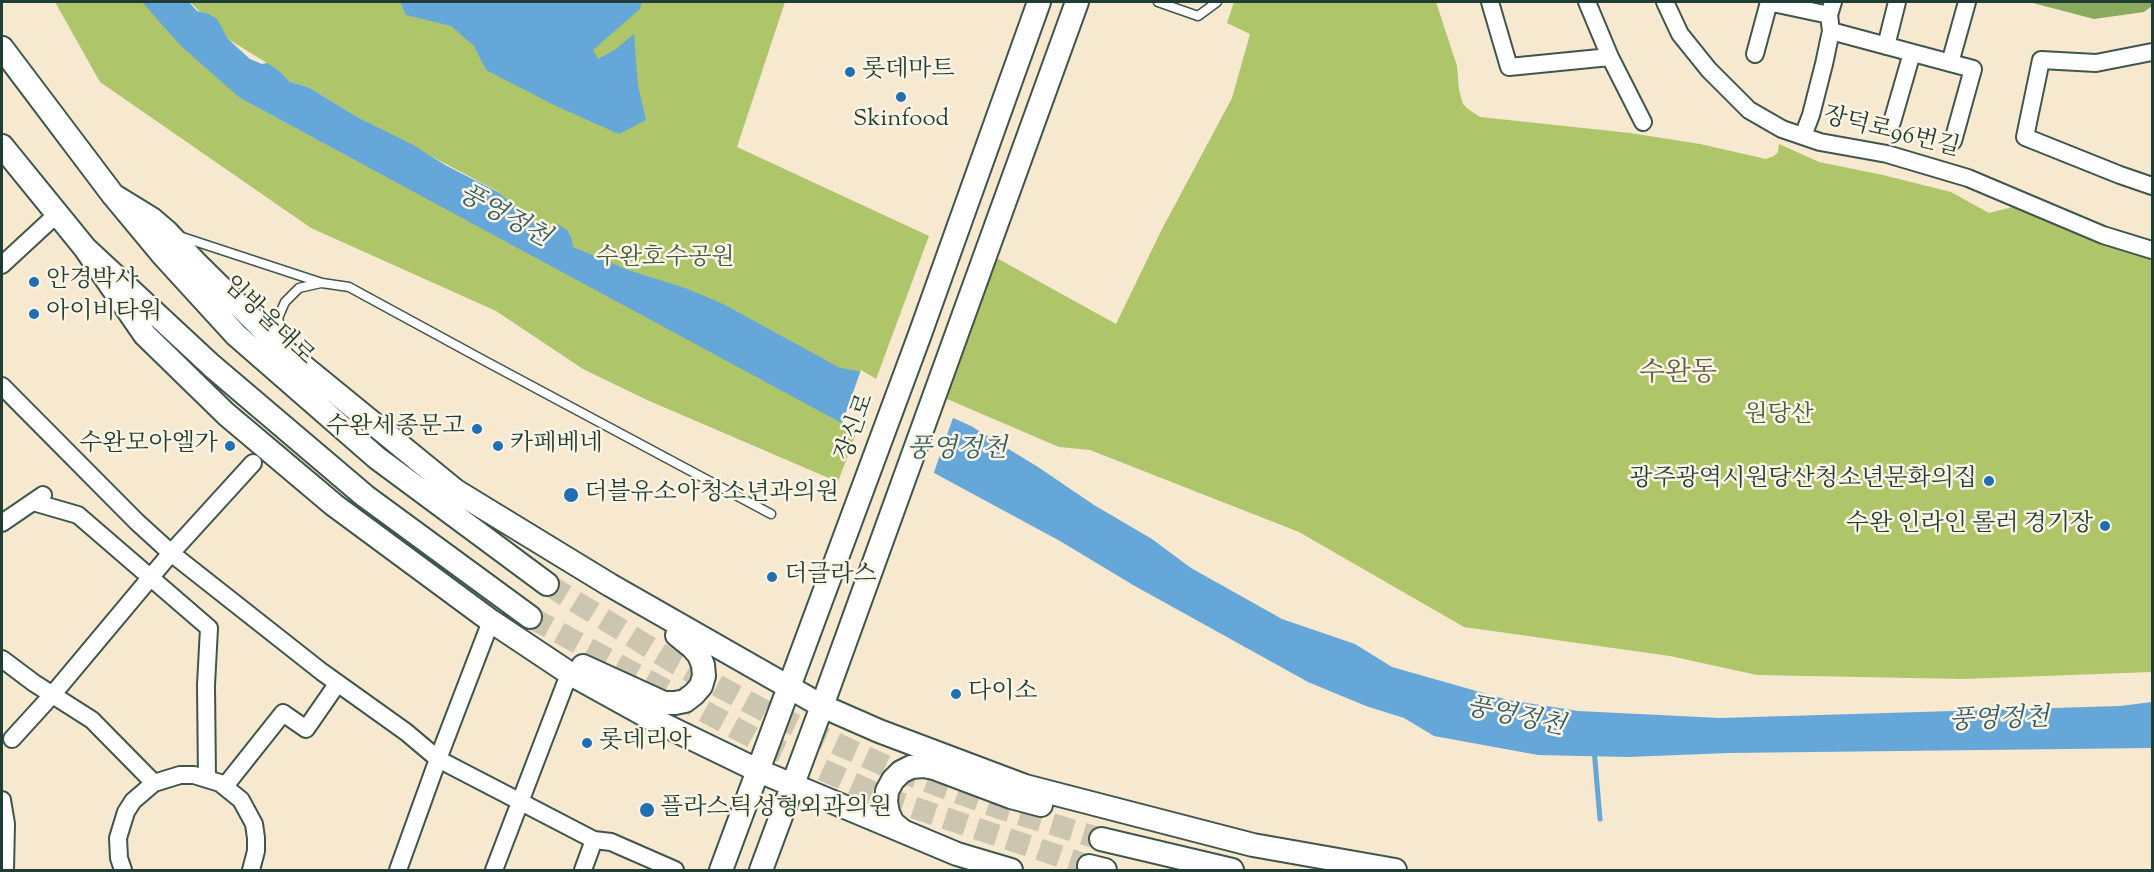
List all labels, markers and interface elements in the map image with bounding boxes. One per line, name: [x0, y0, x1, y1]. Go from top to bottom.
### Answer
place label: 롯데마트: [862, 58, 955, 86]
marker: 롯데마트: [843, 65, 857, 79]
marker: Skinfood: [894, 90, 908, 104]
street label: 장덕로96번길: [1820, 103, 1962, 165]
place label: Skinfood: [853, 107, 949, 135]
water label: 풍영정천: [452, 180, 554, 256]
park label: 수완호수공원: [595, 246, 735, 274]
place label: 안경박사: [46, 268, 139, 296]
street label: 임방울대로: [215, 271, 319, 373]
marker: 안경박사: [27, 275, 41, 289]
place label: 아이비타워: [46, 300, 162, 328]
marker: 아이비타워: [27, 307, 41, 321]
district label: 수완동: [1639, 359, 1717, 391]
street label: 장신로: [832, 390, 882, 466]
park label: 원당산: [1744, 403, 1814, 431]
place label: 수완세종문고: [326, 415, 465, 443]
marker: 수완세종문고: [470, 422, 484, 436]
place label: 수완모아엘가: [79, 432, 218, 460]
place label: 카페베네: [510, 432, 603, 460]
water label: 풍영정천: [907, 436, 1007, 468]
marker: 수완모아엘가: [223, 439, 237, 453]
marker: 카페베네: [491, 439, 505, 453]
place label: 광주광역시원당산청소년문화의집: [1629, 467, 1977, 495]
marker: 광주광역시원당산청소년문화의집: [1982, 474, 1996, 488]
place label: 더블유소아청소년과의원: [584, 481, 839, 509]
marker: 더블유소아청소년과의원: [562, 486, 580, 504]
place label: 수완 인라인 롤러 경기장: [1846, 512, 2093, 540]
marker: 수완 인라인 롤러 경기장: [2098, 519, 2112, 533]
place label: 더글라스: [784, 563, 877, 591]
marker: 더글라스: [765, 570, 779, 584]
place label: 다이소: [968, 680, 1038, 708]
marker: 다이소: [949, 687, 963, 701]
water label: 풍영정천: [1463, 693, 1567, 745]
water label: 풍영정천: [1948, 705, 2050, 739]
place label: 롯데리아: [599, 729, 692, 757]
marker: 롯데리아: [580, 736, 594, 750]
place label: 플라스틱성형외과의원: [660, 796, 892, 824]
marker: 플라스틱성형외과의원: [638, 801, 656, 819]

